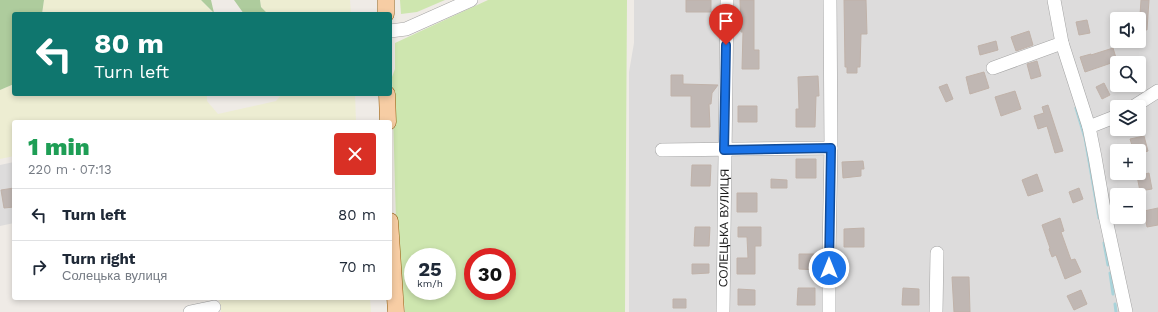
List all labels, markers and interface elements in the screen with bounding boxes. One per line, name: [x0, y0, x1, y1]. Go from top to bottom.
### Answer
pin: [709, 4, 743, 45]
icon: arrive: [715, 10, 737, 32]
map controls: [1110, 12, 1146, 224]
button: sound: [1110, 12, 1146, 48]
text: 80 m: [94, 27, 164, 60]
icon: left: [28, 28, 80, 80]
button: search: [1110, 56, 1146, 92]
text: Turn left: [94, 61, 169, 82]
button: layers: [1110, 100, 1146, 136]
text: 1 min: [28, 133, 90, 161]
button: close: [334, 133, 376, 175]
button: +: [1110, 144, 1146, 180]
text: 220 m · 07:13: [28, 162, 112, 177]
street label: СОЛЕЦЬКА ВУЛИЦЯ: [716, 169, 732, 287]
button: −: [1110, 188, 1146, 224]
icon: left: [28, 204, 50, 226]
text: Turn left: [62, 206, 126, 224]
text: 80 m: [338, 206, 376, 224]
position arrow: [808, 247, 850, 289]
speed limit sign: 30: [464, 248, 516, 300]
text: Turn right: [62, 250, 135, 268]
icon: right: [28, 256, 50, 278]
text: 25: [418, 257, 442, 281]
text: 70 m: [339, 258, 376, 276]
text: Солецька вулиця: [62, 268, 167, 283]
text: km/h: [417, 278, 443, 289]

